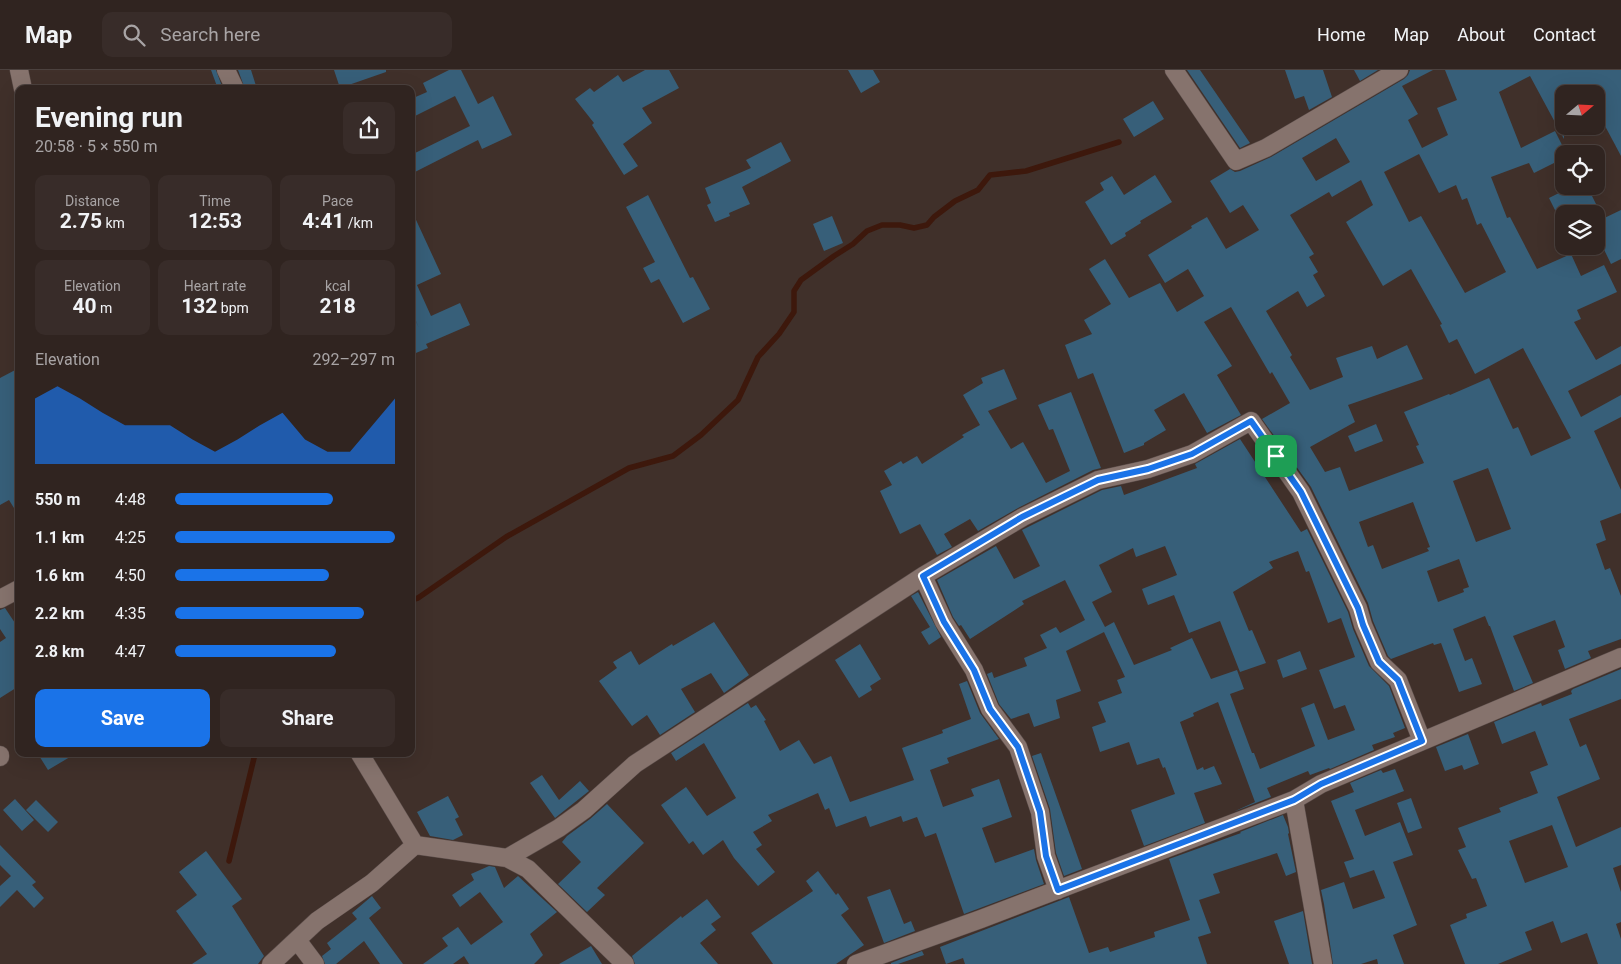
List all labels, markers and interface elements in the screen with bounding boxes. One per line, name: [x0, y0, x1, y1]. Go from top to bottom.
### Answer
search box: [102, 12, 452, 57]
text: Map: [25, 21, 72, 49]
icon: search: [120, 21, 148, 49]
text: Search here: [160, 23, 260, 46]
text: Home: [1317, 24, 1366, 45]
text: Map: [1394, 24, 1429, 45]
text: About: [1457, 24, 1505, 45]
text: Contact: [1533, 24, 1596, 45]
north arrow: [1555, 85, 1605, 135]
map controls: [1555, 85, 1605, 255]
text: Evening run: [35, 101, 183, 134]
button: share: [343, 102, 395, 154]
text: 20:58 · 5 × 550 m: [35, 137, 157, 156]
button: locate: [1555, 145, 1605, 195]
text: Distance: [65, 193, 120, 209]
text: Time: [199, 193, 231, 209]
text: Pace: [322, 193, 353, 209]
button: layers: [1555, 205, 1605, 255]
text: 2.75: [60, 209, 102, 233]
text: 12:53: [188, 209, 242, 233]
text: 4:41: [302, 209, 344, 233]
text: km: [102, 215, 125, 231]
text: /km: [344, 215, 373, 231]
text: Elevation: [64, 278, 121, 294]
text: Heart rate: [184, 278, 246, 294]
text: kcal: [325, 278, 350, 294]
text: 40: [72, 294, 97, 318]
text: 132: [181, 294, 217, 318]
text: 218: [320, 294, 356, 318]
text: m: [97, 300, 112, 316]
text: bpm: [217, 300, 249, 316]
text: Elevation: [35, 350, 100, 369]
text: 292–297 m: [313, 350, 395, 369]
pin: [1255, 435, 1297, 477]
icon: arrive: [1262, 442, 1290, 470]
text: 550 m: [35, 490, 80, 509]
text: 4:48: [115, 490, 146, 509]
text: 1.1 km: [35, 528, 84, 547]
text: 4:25: [115, 528, 146, 547]
text: 1.6 km: [35, 566, 84, 585]
text: 4:50: [115, 566, 146, 585]
text: 2.2 km: [35, 604, 84, 623]
text: 4:35: [115, 604, 146, 623]
text: 2.8 km: [35, 642, 84, 661]
text: 4:47: [115, 642, 146, 661]
button: Save: [35, 689, 210, 747]
button: Share: [220, 689, 395, 747]

